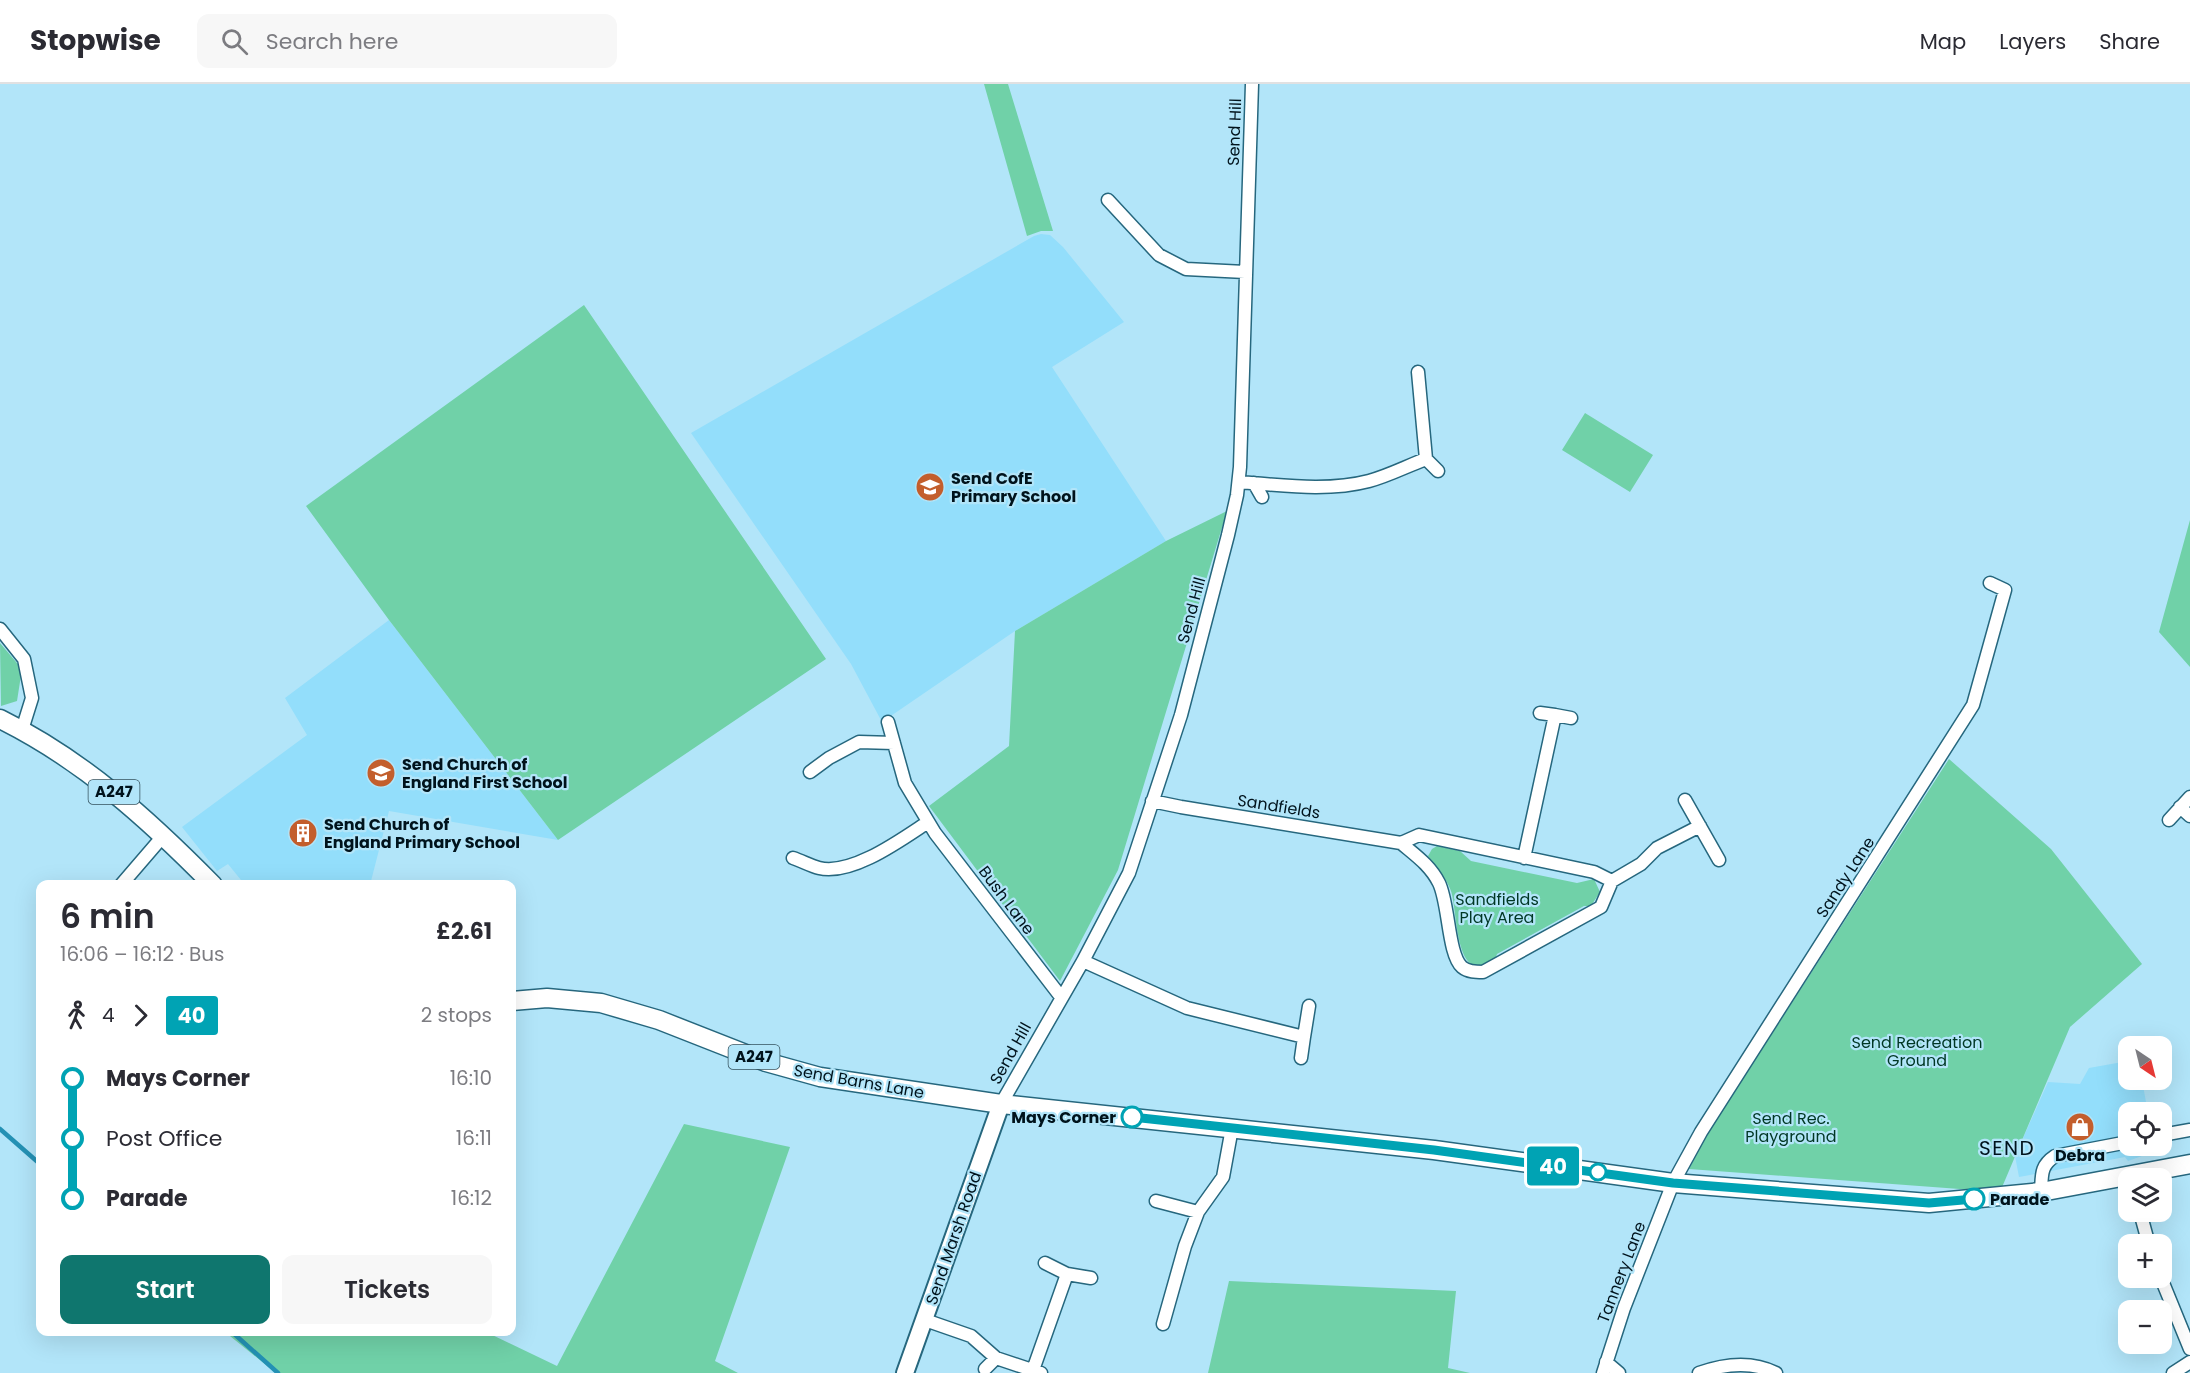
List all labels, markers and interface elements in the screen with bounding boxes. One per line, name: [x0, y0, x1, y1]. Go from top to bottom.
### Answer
search box: [197, 14, 617, 68]
text: Stopwise: [30, 21, 161, 60]
icon: search: [218, 25, 251, 58]
text: Search here: [266, 26, 398, 57]
text: Map: [1920, 27, 1966, 56]
text: Layers: [1999, 27, 2066, 56]
text: Share: [2099, 27, 2160, 56]
street label: Send Hill: [1222, 98, 1247, 166]
place label: Send CofE Primary School: [951, 467, 1076, 508]
school or university icon: Send CofE Primary School: [914, 471, 946, 503]
street label: Send Hill: [1172, 575, 1211, 646]
place label: Send Church of England First School: [402, 753, 567, 794]
school or university icon: Send Church of England First School: [365, 757, 397, 789]
road number: A247: [88, 780, 140, 804]
street label: Sandfields: [1236, 789, 1322, 824]
place label: Send Church of England Primary School: [324, 813, 520, 854]
building icon: Send Church of England Primary School: [287, 817, 319, 849]
street label: Sandy Lane: [1811, 832, 1880, 922]
street label: Bush Lane: [973, 861, 1040, 940]
park label: Sandfields Play Area: [1455, 888, 1539, 929]
text: 6 min: [60, 893, 155, 940]
text: £2.61: [436, 916, 492, 947]
text: 16:06 – 16:12 · Bus: [60, 940, 225, 968]
icon: walk: [60, 999, 93, 1032]
icon: forward: [124, 999, 157, 1032]
text: 4: [102, 1001, 115, 1029]
text: 40: [178, 1001, 206, 1030]
text: 2 stops: [421, 1001, 492, 1029]
street label: Send Hill: [984, 1018, 1037, 1088]
park label: Send Recreation Ground: [1852, 1031, 1982, 1072]
north arrow: [2118, 1036, 2172, 1090]
map controls: [2118, 1036, 2172, 1354]
road number: A247: [728, 1045, 780, 1069]
street label: Send Barns Lane: [792, 1059, 926, 1104]
text: Mays Corner: [106, 1063, 250, 1094]
text: 16:10: [450, 1064, 492, 1092]
button: locate: [2118, 1102, 2172, 1156]
place label: Mays Corner: [1011, 1106, 1116, 1129]
marker: Mays Corner: [1121, 1106, 1143, 1128]
park label: Send Rec. Playground: [1745, 1107, 1837, 1148]
shop icon: Debra: [2064, 1111, 2096, 1143]
text: Post Office: [106, 1123, 222, 1154]
text: 16:11: [456, 1124, 492, 1152]
district label: SEND: [1979, 1134, 2035, 1162]
place label: Debra: [2055, 1144, 2105, 1167]
line badge: 40: [1526, 1146, 1580, 1186]
text: 40: [1539, 1152, 1567, 1181]
unlabelled marker: [1589, 1163, 1607, 1181]
street label: Send Marsh Road: [920, 1168, 987, 1308]
button: layers: [2118, 1168, 2172, 1222]
text: Parade: [106, 1183, 188, 1214]
text: 16:12: [451, 1184, 492, 1212]
marker: Parade: [1963, 1188, 1985, 1210]
place label: Parade: [1990, 1188, 2049, 1211]
street label: Tannery Lane: [1592, 1218, 1651, 1326]
button: +: [2118, 1234, 2172, 1288]
button: Start: [60, 1255, 270, 1324]
button: Tickets: [282, 1255, 492, 1324]
button: −: [2118, 1300, 2172, 1354]

